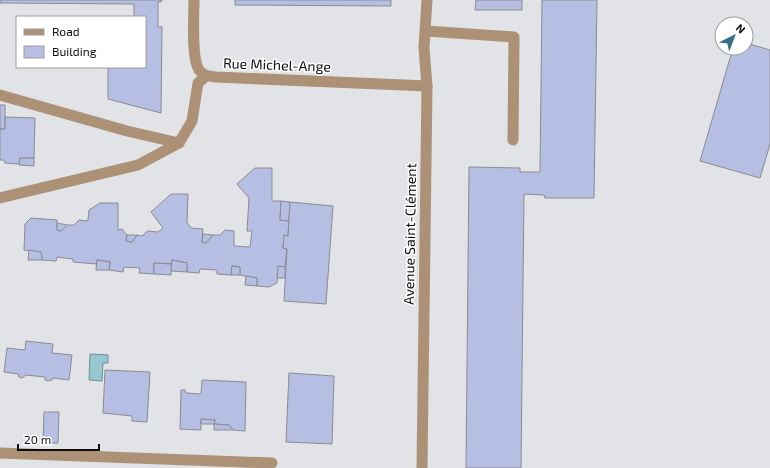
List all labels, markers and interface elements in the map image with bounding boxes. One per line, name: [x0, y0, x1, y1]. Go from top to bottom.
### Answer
legend: [16, 16, 146, 68]
north arrow: [714, 16, 754, 56]
text: N: [734, 21, 748, 36]
text: Road: [52, 24, 80, 38]
text: Building: [52, 44, 97, 58]
street label: Rue Michel-Ange: [223, 54, 331, 75]
street label: Avenue Saint-Clément: [400, 163, 419, 305]
scale bar: [18, 426, 99, 452]
text: 20 m: [24, 432, 51, 446]

